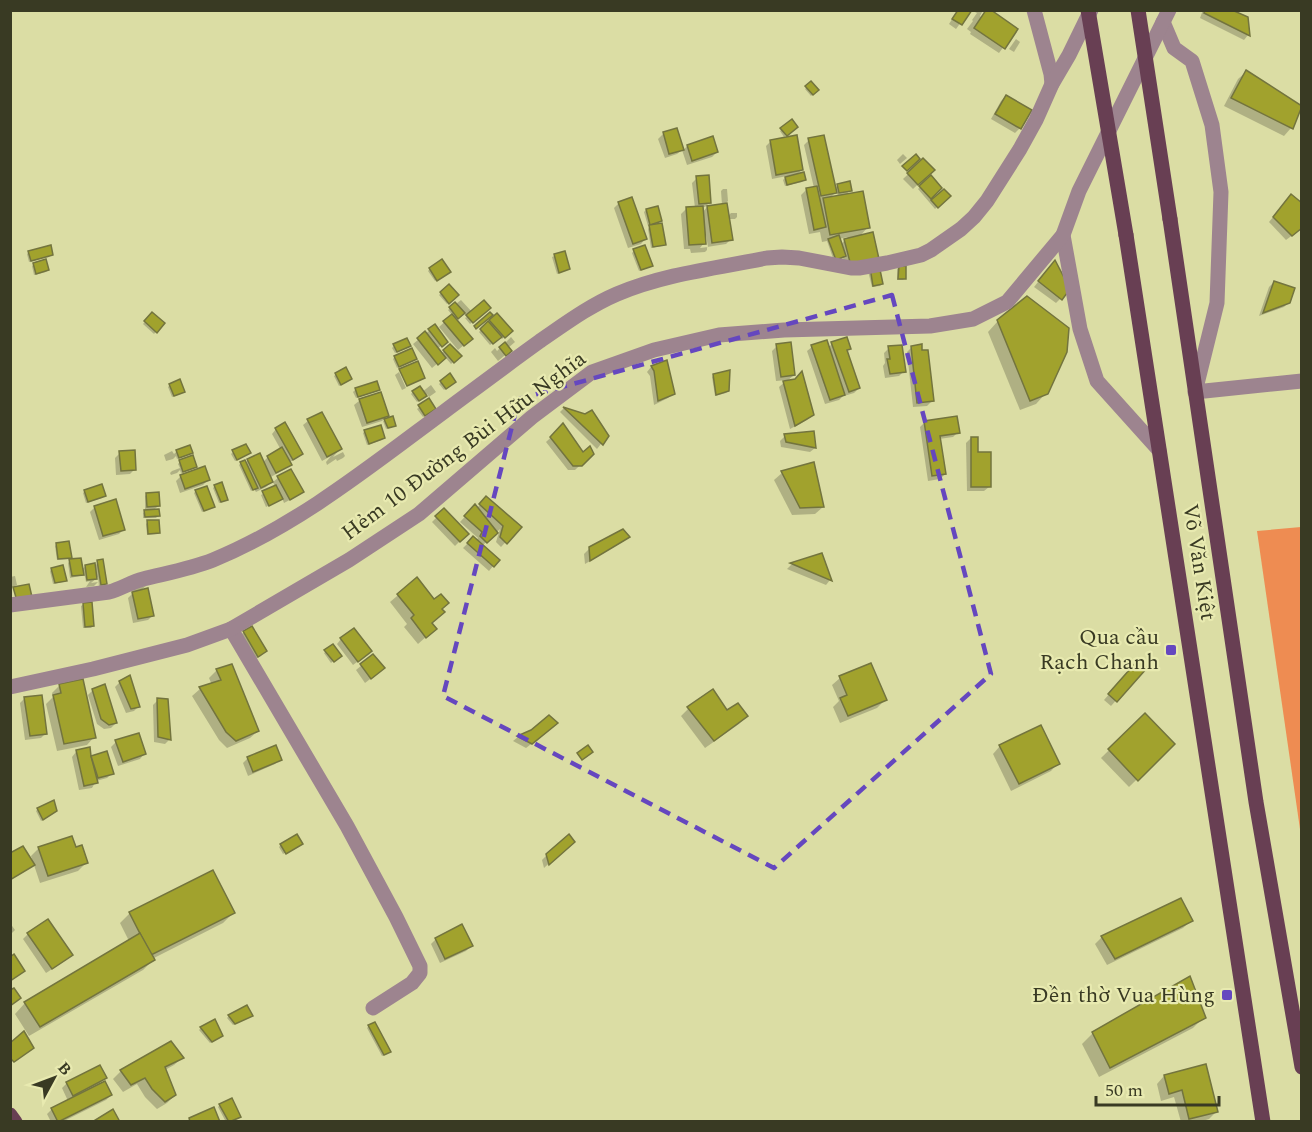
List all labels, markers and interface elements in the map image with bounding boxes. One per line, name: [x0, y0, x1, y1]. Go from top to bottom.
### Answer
street label: Hẻm 10 Đường Bùi Hữu Nghĩa: [335, 343, 593, 549]
street label: Võ Văn Kiệt: [1173, 501, 1225, 623]
place label: Qua cầu Rạch Chanh: [1040, 621, 1159, 679]
marker: Qua cầu Rạch Chanh: [1164, 643, 1178, 657]
place label: Đền thờ Vua Hùng: [1032, 979, 1215, 1012]
marker: Đền thờ Vua Hùng: [1220, 988, 1234, 1002]
north arrow: [24, 1048, 84, 1108]
text: B: [52, 1057, 77, 1081]
scale bar: [1096, 1069, 1219, 1107]
text: 50 m: [1105, 1077, 1143, 1104]

